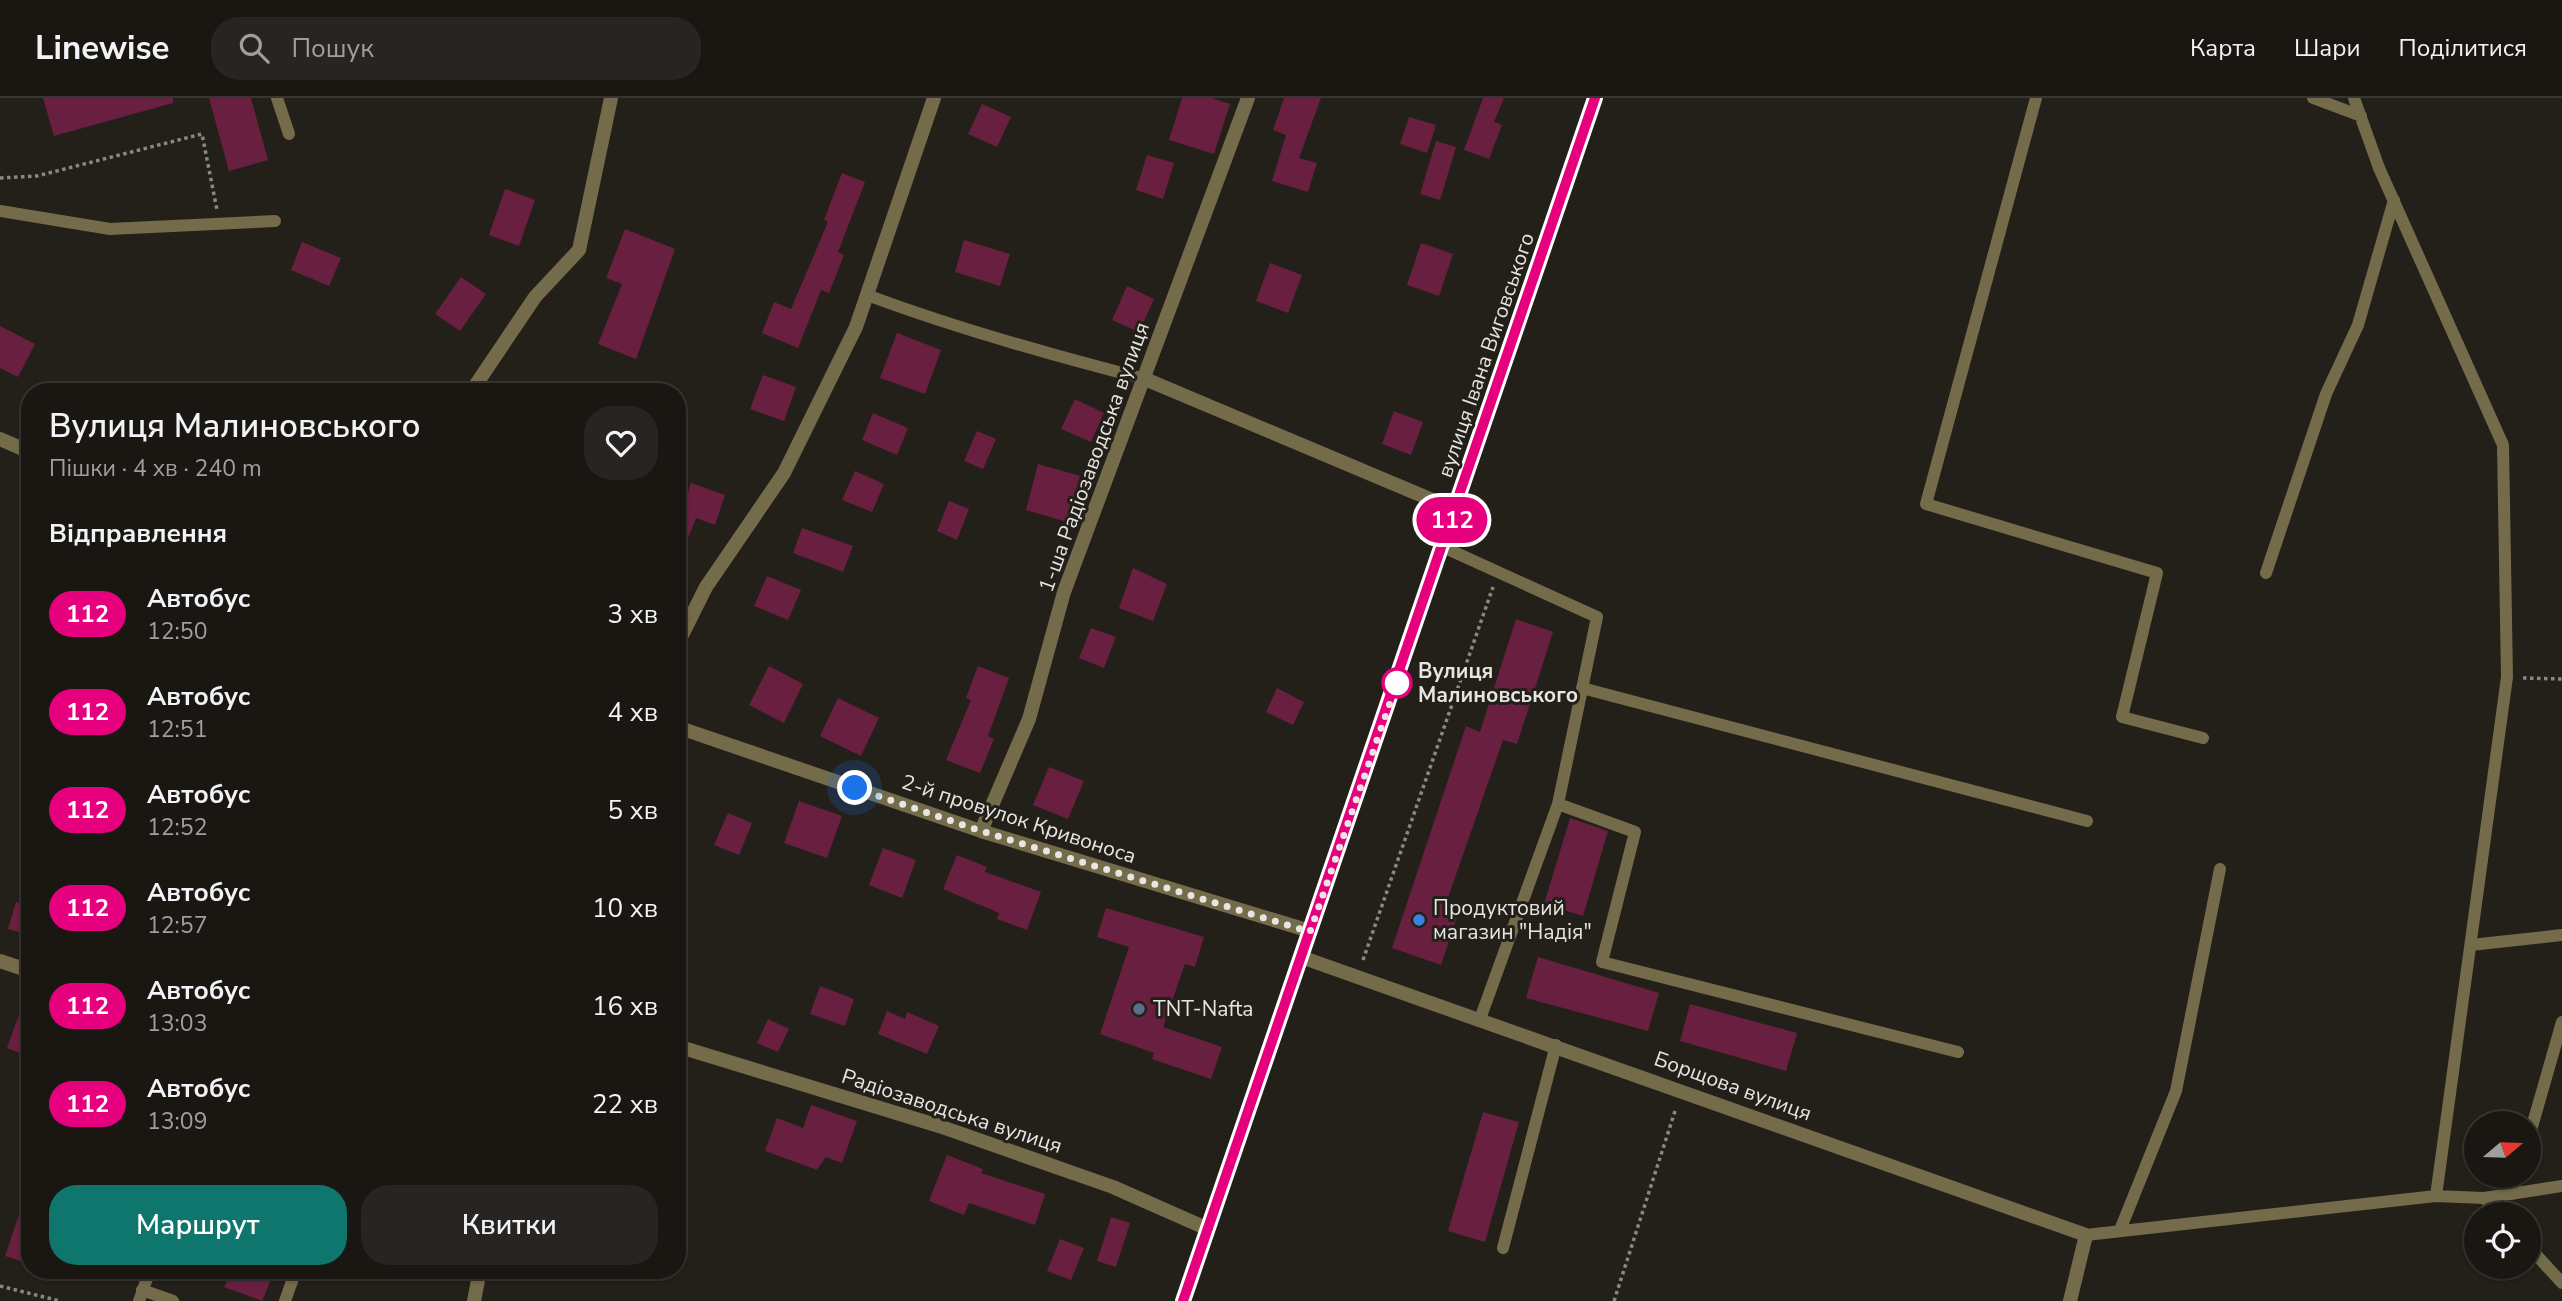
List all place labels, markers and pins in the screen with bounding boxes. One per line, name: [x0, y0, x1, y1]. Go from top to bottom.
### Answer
place label: Вулиця Малиновського: [1418, 657, 1578, 709]
marker: Вулиця Малиновського: [1382, 668, 1412, 698]
place label: Продуктовий магазин "Надія": [1433, 894, 1592, 946]
marker: Продуктовий магазин "Надія": [1411, 912, 1427, 928]
place label: TNT-Nafta: [1153, 995, 1253, 1023]
marker: TNT-Nafta: [1131, 1001, 1147, 1017]

